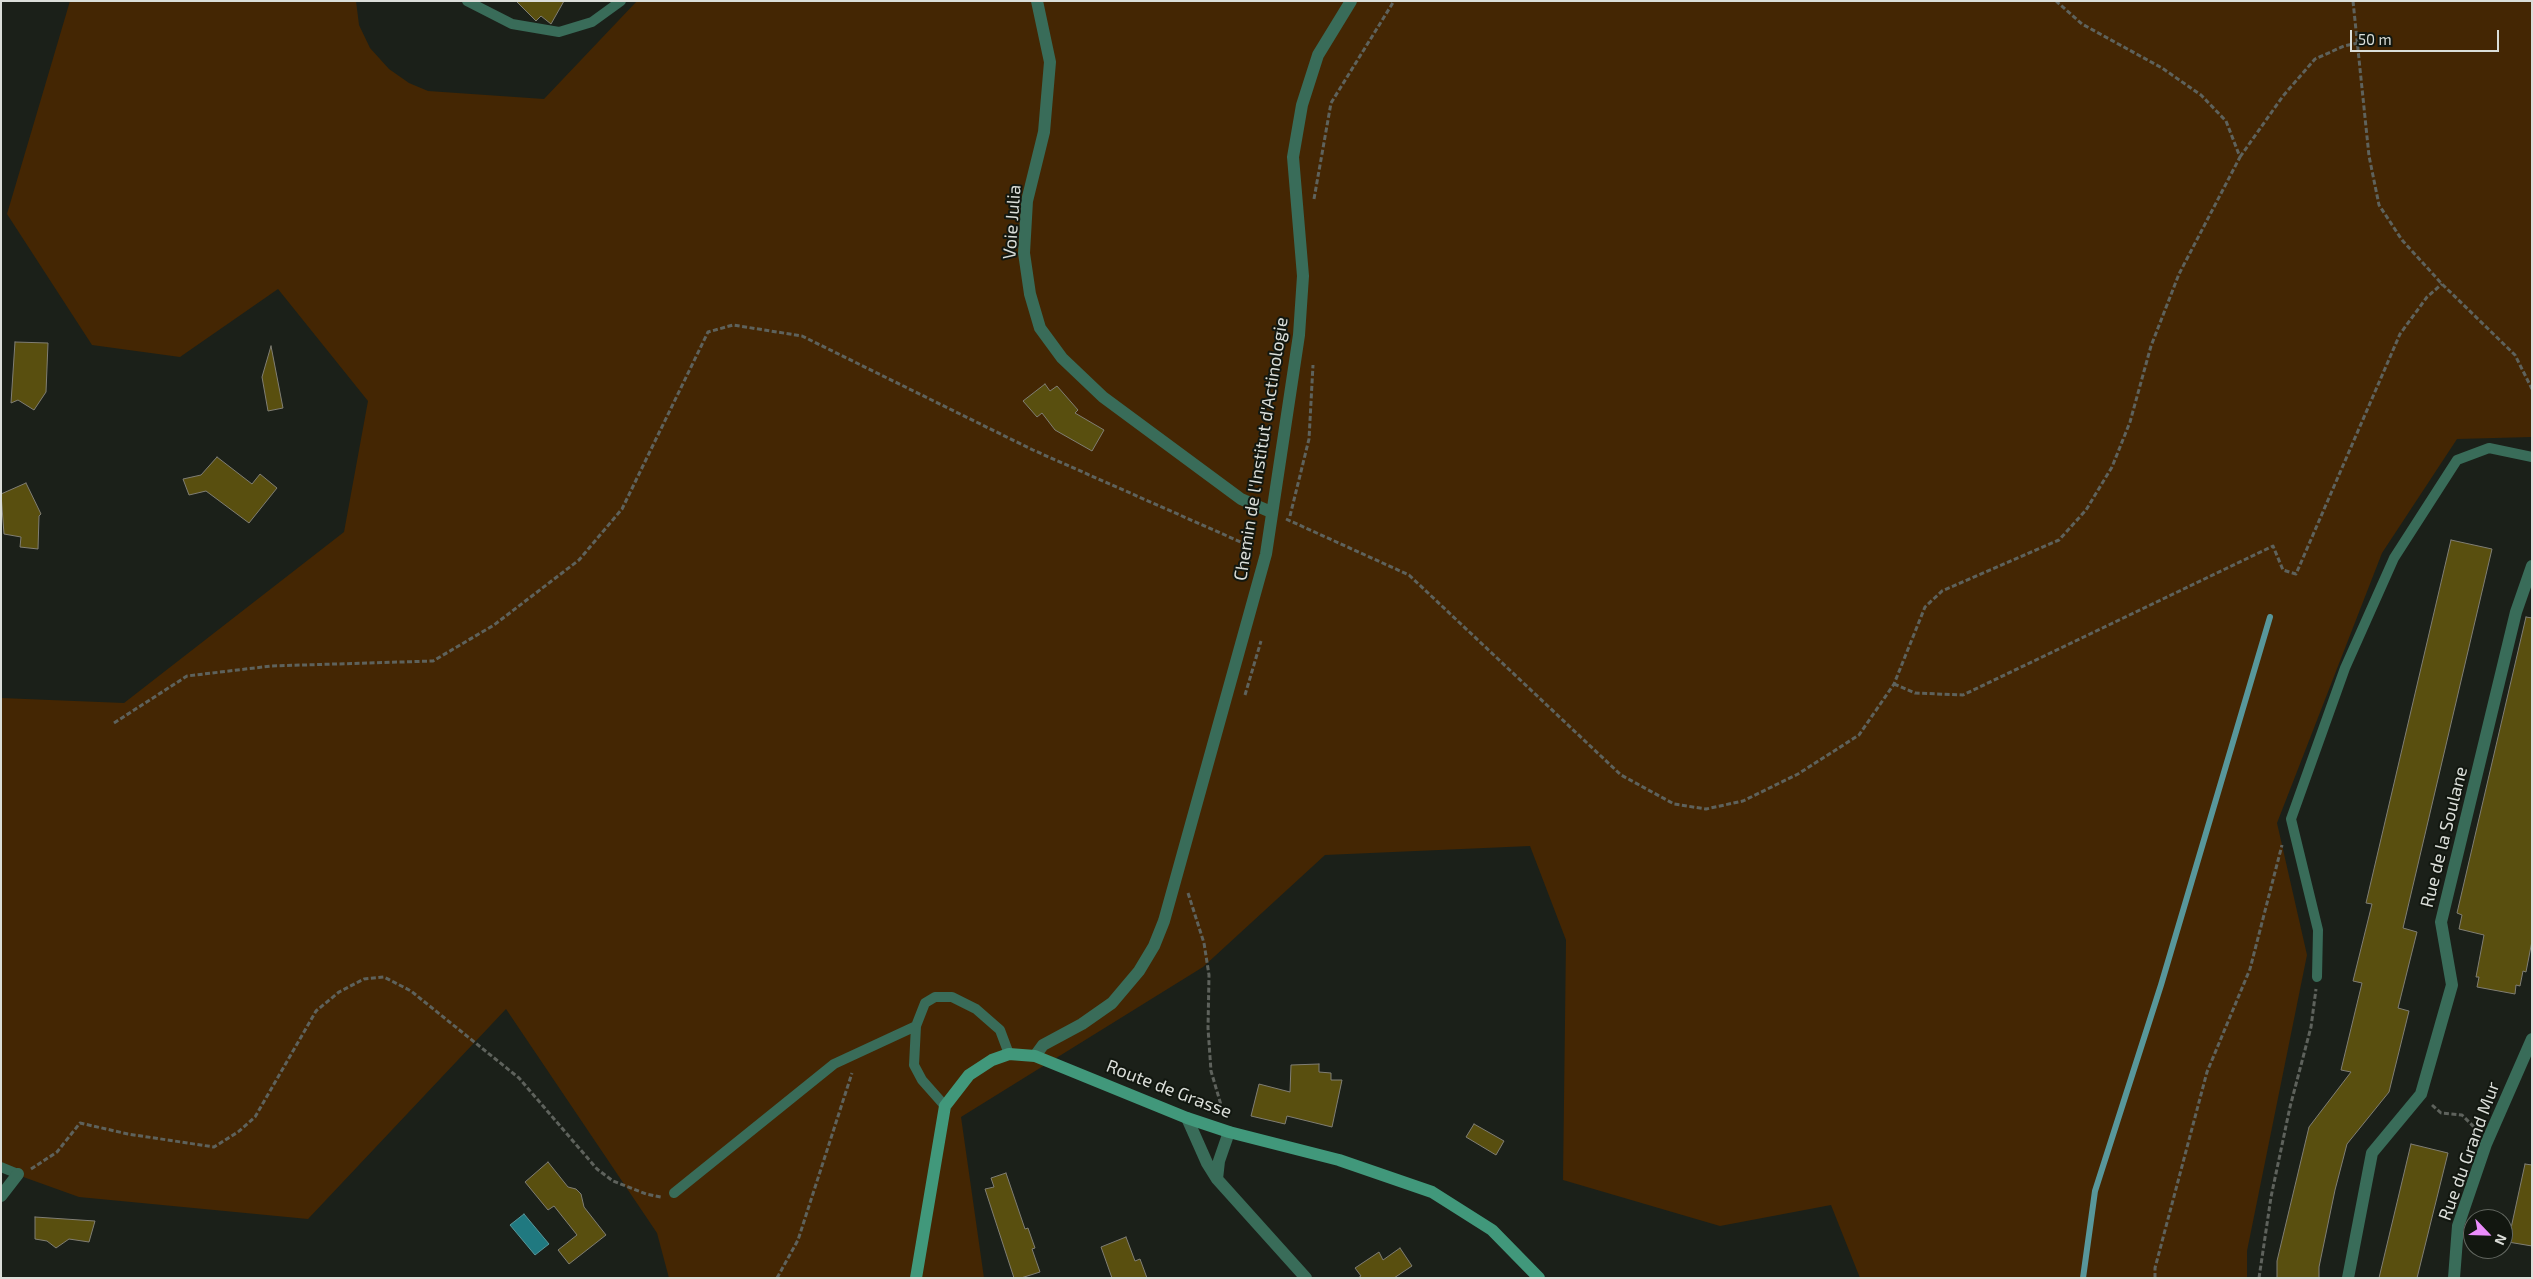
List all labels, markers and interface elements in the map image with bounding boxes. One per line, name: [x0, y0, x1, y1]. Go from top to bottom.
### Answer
scale bar: [2353, 20, 2502, 52]
text: 50 m: [2358, 30, 2392, 48]
street label: Voie Julia: [999, 184, 1025, 260]
street label: Chemin de l'Institut d'Actinologie: [1229, 316, 1293, 582]
street label: Rue de la Soulane: [2416, 764, 2472, 910]
street label: Route de Grasse: [1103, 1055, 1235, 1123]
street label: Rue du Grand Mur: [2434, 1079, 2504, 1223]
north arrow: [2463, 1209, 2513, 1259]
text: N: [2491, 1232, 2511, 1248]

